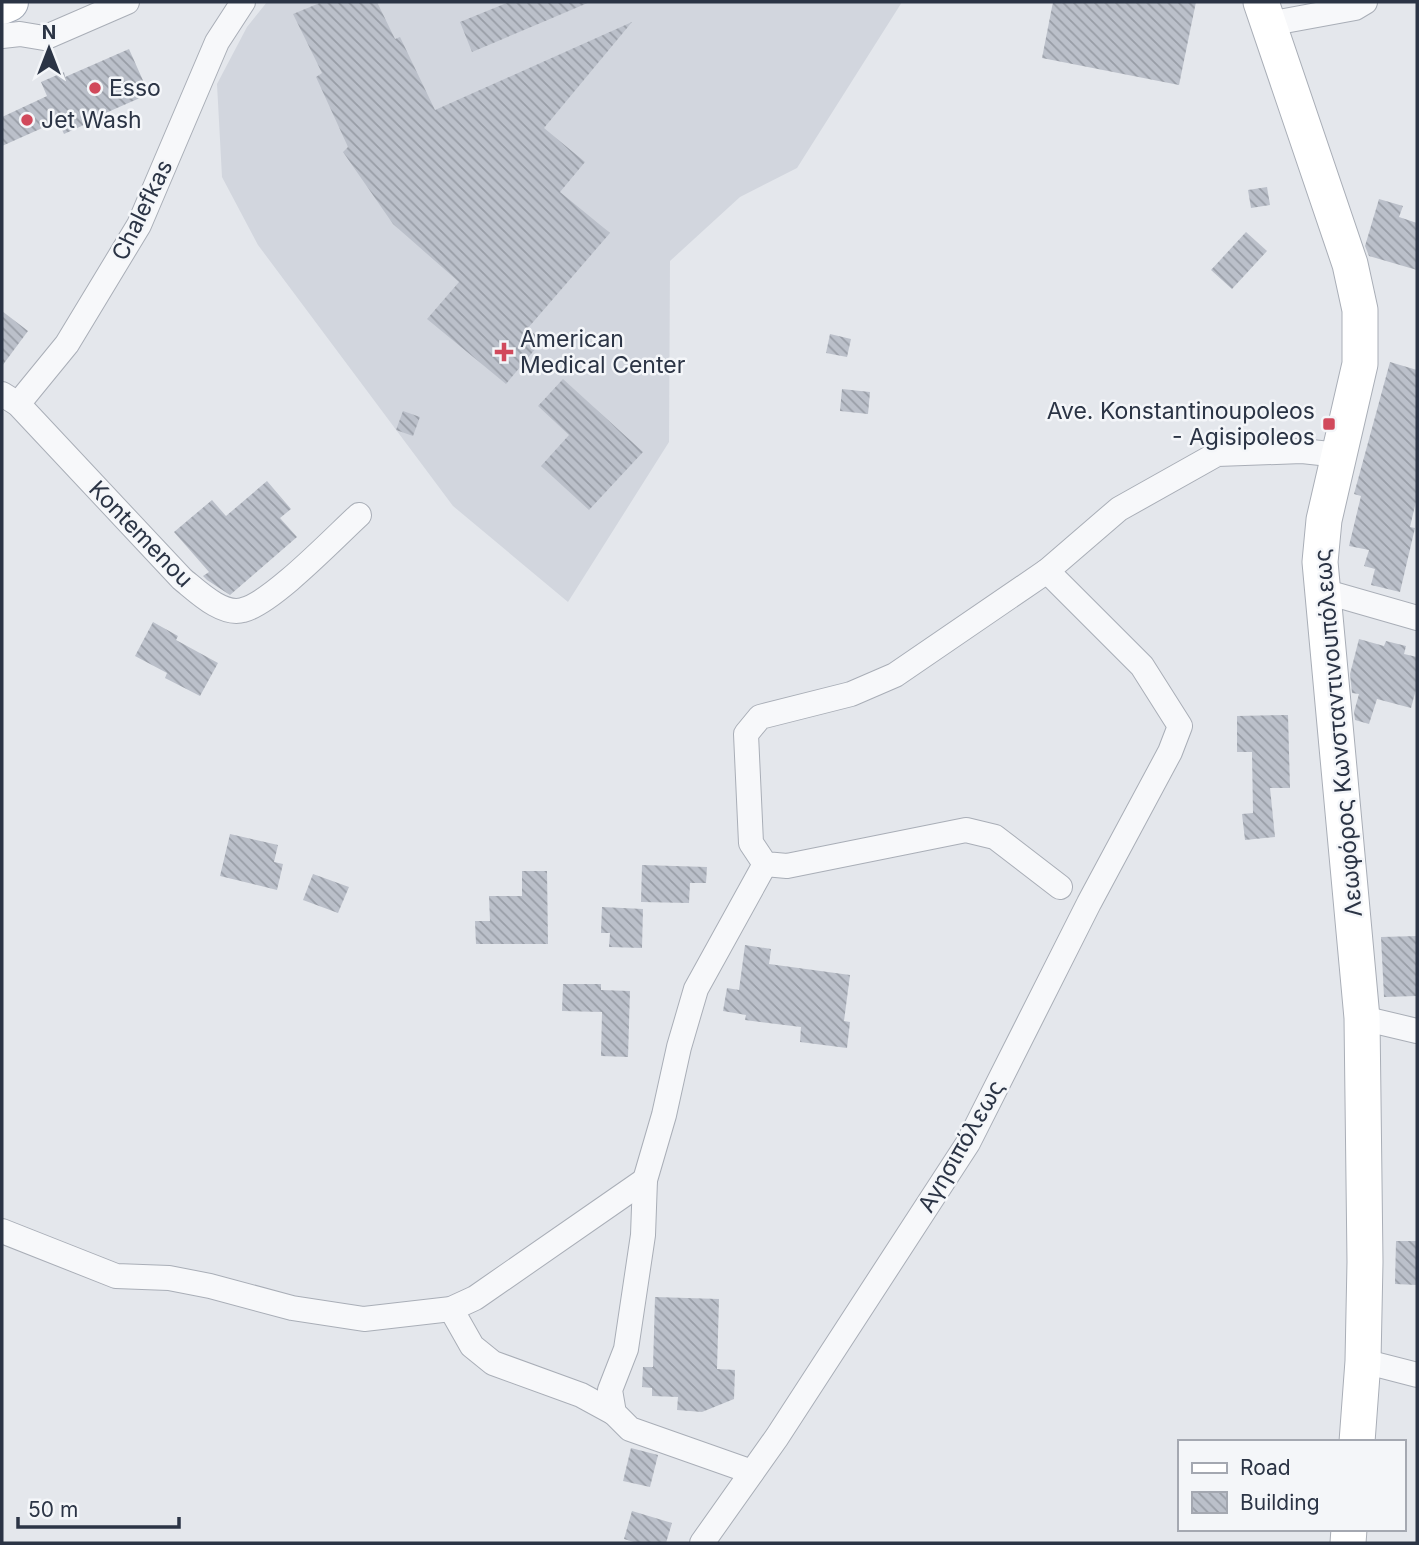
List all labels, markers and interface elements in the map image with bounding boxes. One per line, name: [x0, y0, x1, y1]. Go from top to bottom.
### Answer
north arrow: [14, 14, 84, 84]
text: N: [42, 21, 56, 44]
place label: Esso: [109, 74, 161, 102]
marker: Esso: [87, 80, 103, 96]
place label: Jet Wash: [41, 106, 142, 134]
marker: Jet Wash: [19, 112, 35, 128]
street label: Chalefkas: [106, 155, 178, 265]
place label: American Medical Center: [520, 325, 686, 379]
marker: American Medical Center: [494, 342, 514, 362]
place label: Ave. Konstantinoupoleos - Agisipoleos: [1047, 397, 1315, 451]
marker: Ave. Konstantinoupoleos - Agisipoleos: [1321, 416, 1337, 432]
street label: Kontemenou: [83, 475, 199, 593]
street label: Λεωφόρος Κωνσταντινουπόλεως: [1308, 548, 1368, 918]
street label: Αγησιπόλεως: [912, 1075, 1010, 1217]
legend: [1178, 1440, 1405, 1531]
text: Road: [1240, 1455, 1291, 1480]
scale bar: [18, 1486, 178, 1530]
text: Building: [1240, 1490, 1320, 1515]
text: 50 m: [28, 1497, 78, 1522]

